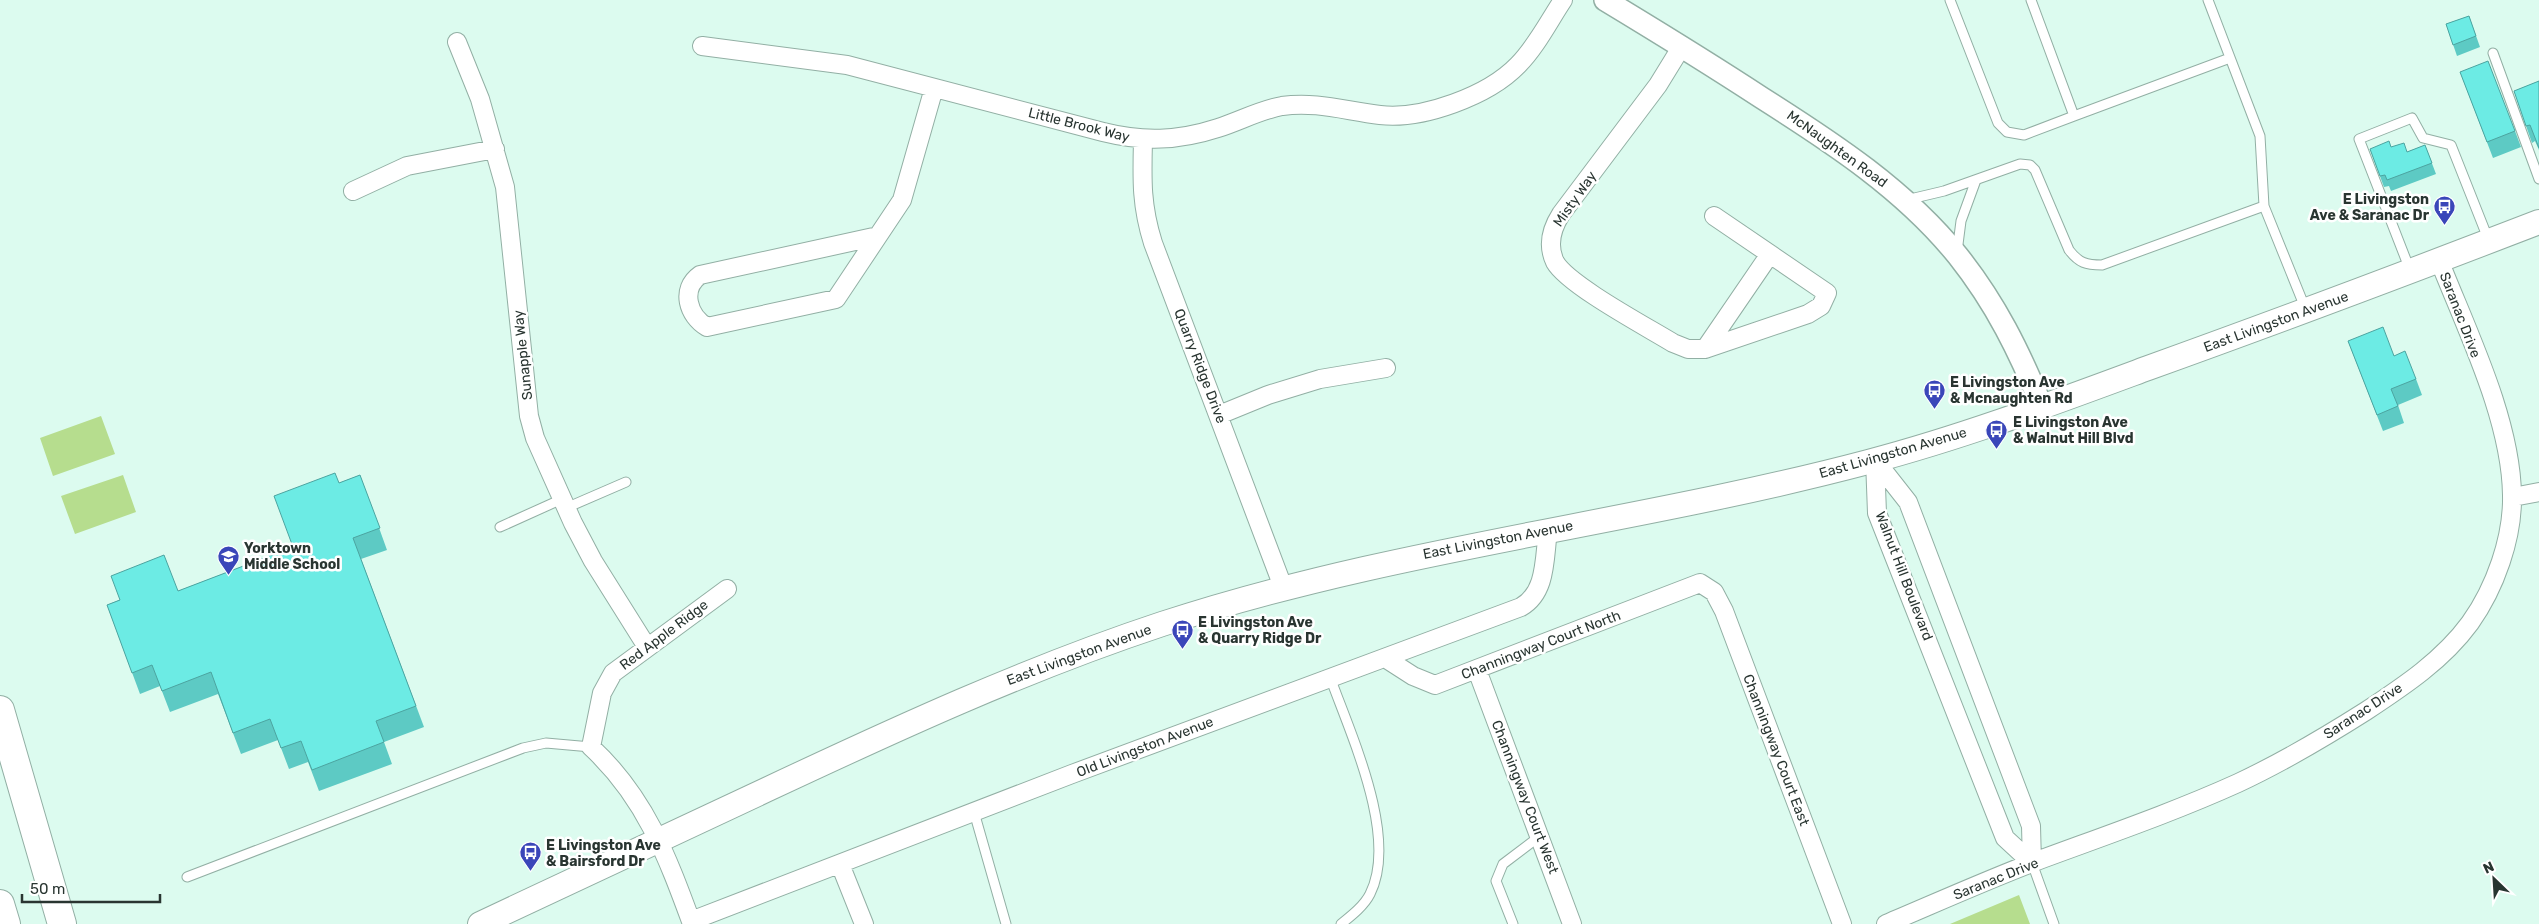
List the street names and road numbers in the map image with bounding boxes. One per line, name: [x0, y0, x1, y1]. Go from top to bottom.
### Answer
street label: Little Brook Way: [1026, 104, 1132, 146]
street label: McNaughten Road: [1783, 107, 1891, 191]
street label: Misty Way: [1550, 168, 1600, 230]
street label: Saranac Drive: [2436, 270, 2484, 360]
street label: East Livingston Avenue: [2201, 288, 2351, 356]
street label: Quarry Ridge Drive: [1170, 306, 1230, 426]
street label: Sunapple Way: [510, 309, 536, 401]
street label: East Livingston Avenue: [1817, 424, 1969, 482]
street label: Walnut Hill Boulevard: [1872, 509, 1936, 643]
street label: East Livingston Avenue: [1421, 517, 1575, 563]
street label: Red Apple Ridge: [617, 596, 712, 674]
street label: Channingway Court North: [1459, 607, 1623, 683]
street label: East Livingston Avenue: [1004, 621, 1154, 689]
street label: Channingway Court East: [1739, 672, 1813, 829]
street label: Saranac Drive: [2320, 679, 2406, 743]
street label: Old Livingston Avenue: [1074, 713, 1216, 781]
street label: Channingway Court West: [1488, 718, 1562, 877]
street label: Saranac Drive: [1951, 854, 2041, 904]

